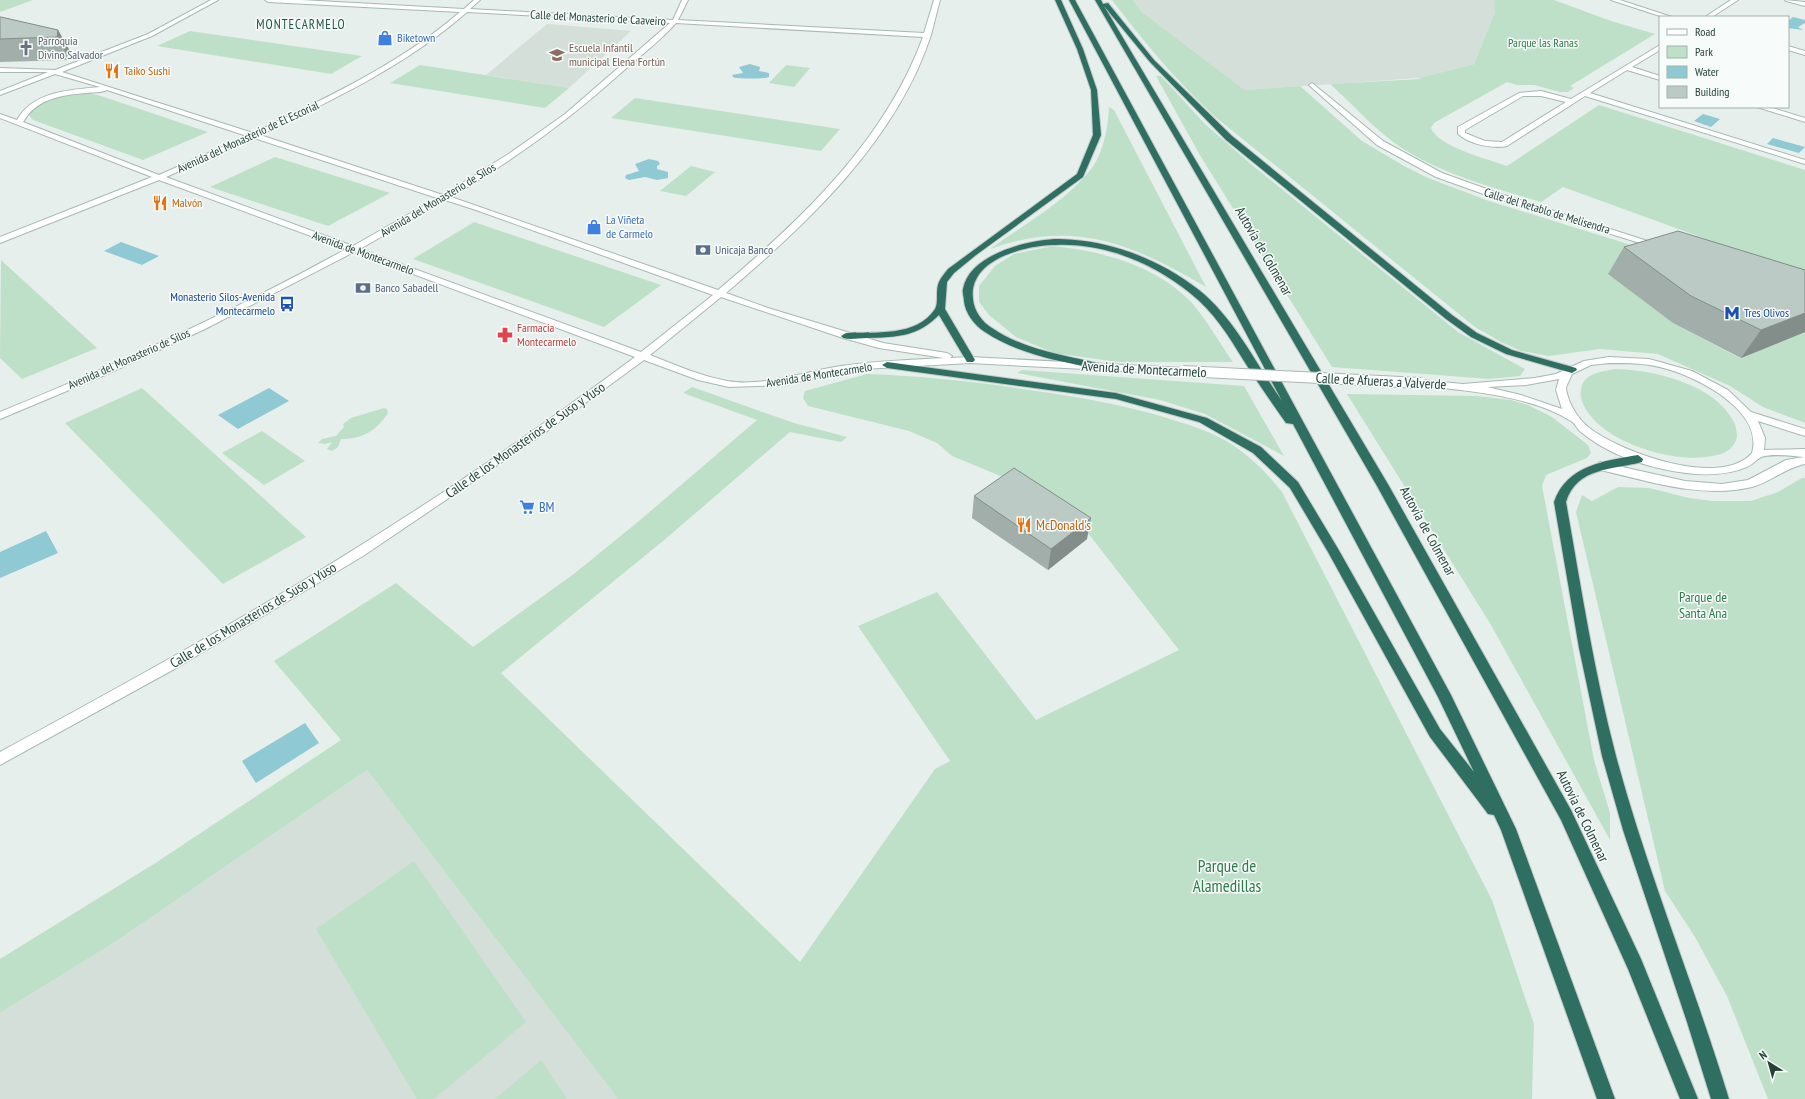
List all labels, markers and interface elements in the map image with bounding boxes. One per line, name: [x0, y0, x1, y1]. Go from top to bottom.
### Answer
street label: Calle del Monasterio de Caaveiro: [530, 6, 666, 29]
district label: MONTECARMELO: [256, 16, 346, 33]
legend: [1659, 16, 1789, 108]
text: Road: [1695, 24, 1715, 39]
shop icon: Biketown: [376, 29, 394, 47]
place label: Biketown: [397, 30, 435, 45]
place label: Parroquia Divino Salvador: [38, 33, 104, 62]
park label: Parque las Ranas: [1508, 35, 1578, 50]
church icon: Parroquia Divino Salvador: [17, 39, 35, 57]
place label: Escuela Infantil municipal Elena Fortún: [569, 40, 665, 69]
text: Park: [1695, 44, 1713, 59]
school or university icon: Escuela Infantil municipal Elena Fortún: [548, 46, 566, 64]
restaurant icon: Taiko Sushi: [103, 62, 121, 80]
place label: Taiko Sushi: [124, 63, 170, 78]
text: Water: [1695, 64, 1720, 79]
text: Building: [1695, 84, 1730, 99]
street label: Avenida del Monasterio de El Escorial: [175, 97, 321, 176]
street label: Avenida del Monasterio de Silos: [377, 159, 498, 240]
street label: Calle del Retablo de Melisendra: [1482, 184, 1612, 237]
restaurant icon: Malvón: [151, 194, 169, 212]
place label: Malvón: [172, 195, 202, 210]
street label: Autovía de Colmenar: [1231, 203, 1297, 299]
place label: La Viñeta de Carmelo: [606, 212, 653, 241]
shop icon: La Viñeta de Carmelo: [585, 218, 603, 236]
street label: Avenida de Montecarmelo: [310, 227, 416, 278]
bank icon: Unicaja Banco: [694, 241, 712, 259]
place label: Unicaja Banco: [715, 242, 773, 257]
bank icon: Banco Sabadell: [354, 279, 372, 297]
place label: Banco Sabadell: [375, 280, 438, 295]
place label: Monasterio Silos-Avenida Montecarmelo: [170, 289, 275, 318]
bus stop icon: Monasterio Silos-Avenida Montecarmelo: [278, 295, 296, 313]
metro station icon: Tres Olivos: [1723, 304, 1741, 322]
place label: Tres Olivos: [1744, 305, 1789, 320]
place label: Farmacia Montecarmelo: [517, 320, 576, 349]
street label: Avenida del Monasterio de Silos: [65, 325, 192, 392]
pharmacy icon: Farmacia Montecarmelo: [496, 326, 514, 344]
street label: Avenida de Montecarmelo: [1081, 357, 1207, 381]
street label: Avenida de Montecarmelo: [765, 359, 873, 390]
street label: Calle de Afueras a Valverde: [1315, 369, 1447, 393]
street label: Calle de los Monasterios de Suso y Yuso: [442, 378, 608, 502]
street label: Autovía de Colmenar: [1396, 483, 1460, 579]
supermarket icon: BM: [518, 498, 536, 516]
place label: BM: [539, 498, 555, 516]
restaurant icon: McDonald's: [1015, 516, 1033, 534]
place label: McDonald's: [1036, 516, 1091, 534]
street label: Calle de los Monasterios de Suso y Yuso: [167, 558, 339, 672]
park label: Parque de Santa Ana: [1679, 588, 1727, 622]
street label: Autovía de Colmenar: [1553, 767, 1613, 865]
park label: Parque de Alamedillas: [1193, 855, 1261, 897]
north arrow: [1749, 1043, 1789, 1083]
text: N: [1756, 1048, 1770, 1062]

